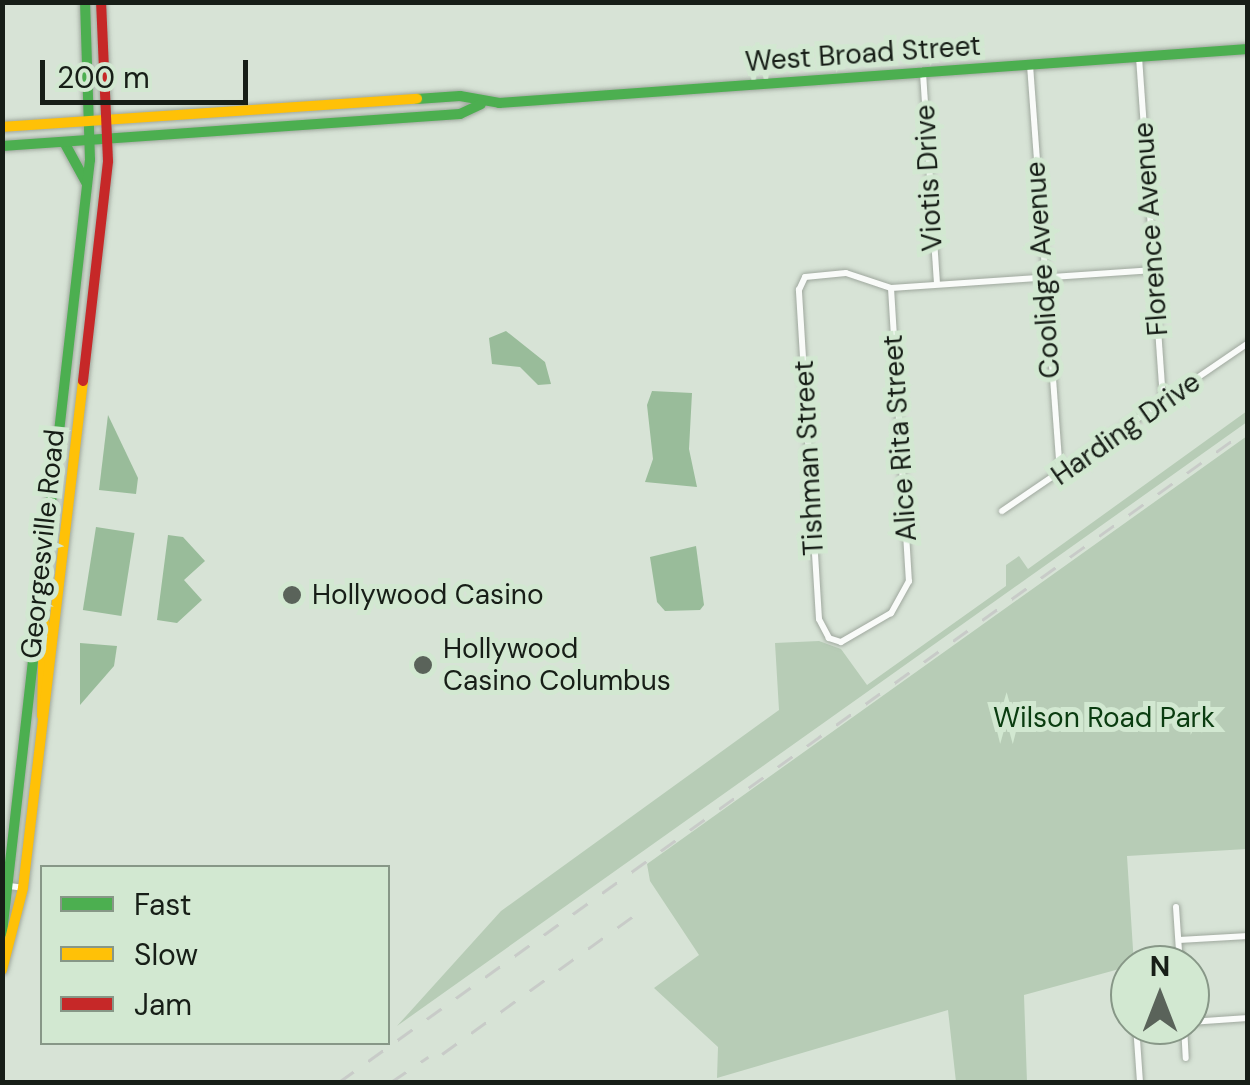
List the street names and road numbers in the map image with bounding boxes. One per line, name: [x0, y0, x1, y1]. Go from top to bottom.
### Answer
street label: West Broad Street: [744, 29, 982, 79]
street label: Viotis Drive: [908, 104, 950, 252]
street label: Florence Avenue: [1127, 121, 1175, 337]
street label: Coolidge Avenue: [1019, 160, 1067, 380]
street label: Alice Rita Street: [876, 333, 924, 543]
street label: Tishman Street: [787, 359, 831, 557]
street label: Harding Drive: [1045, 365, 1207, 493]
street label: Georgesville Road: [14, 428, 72, 660]

